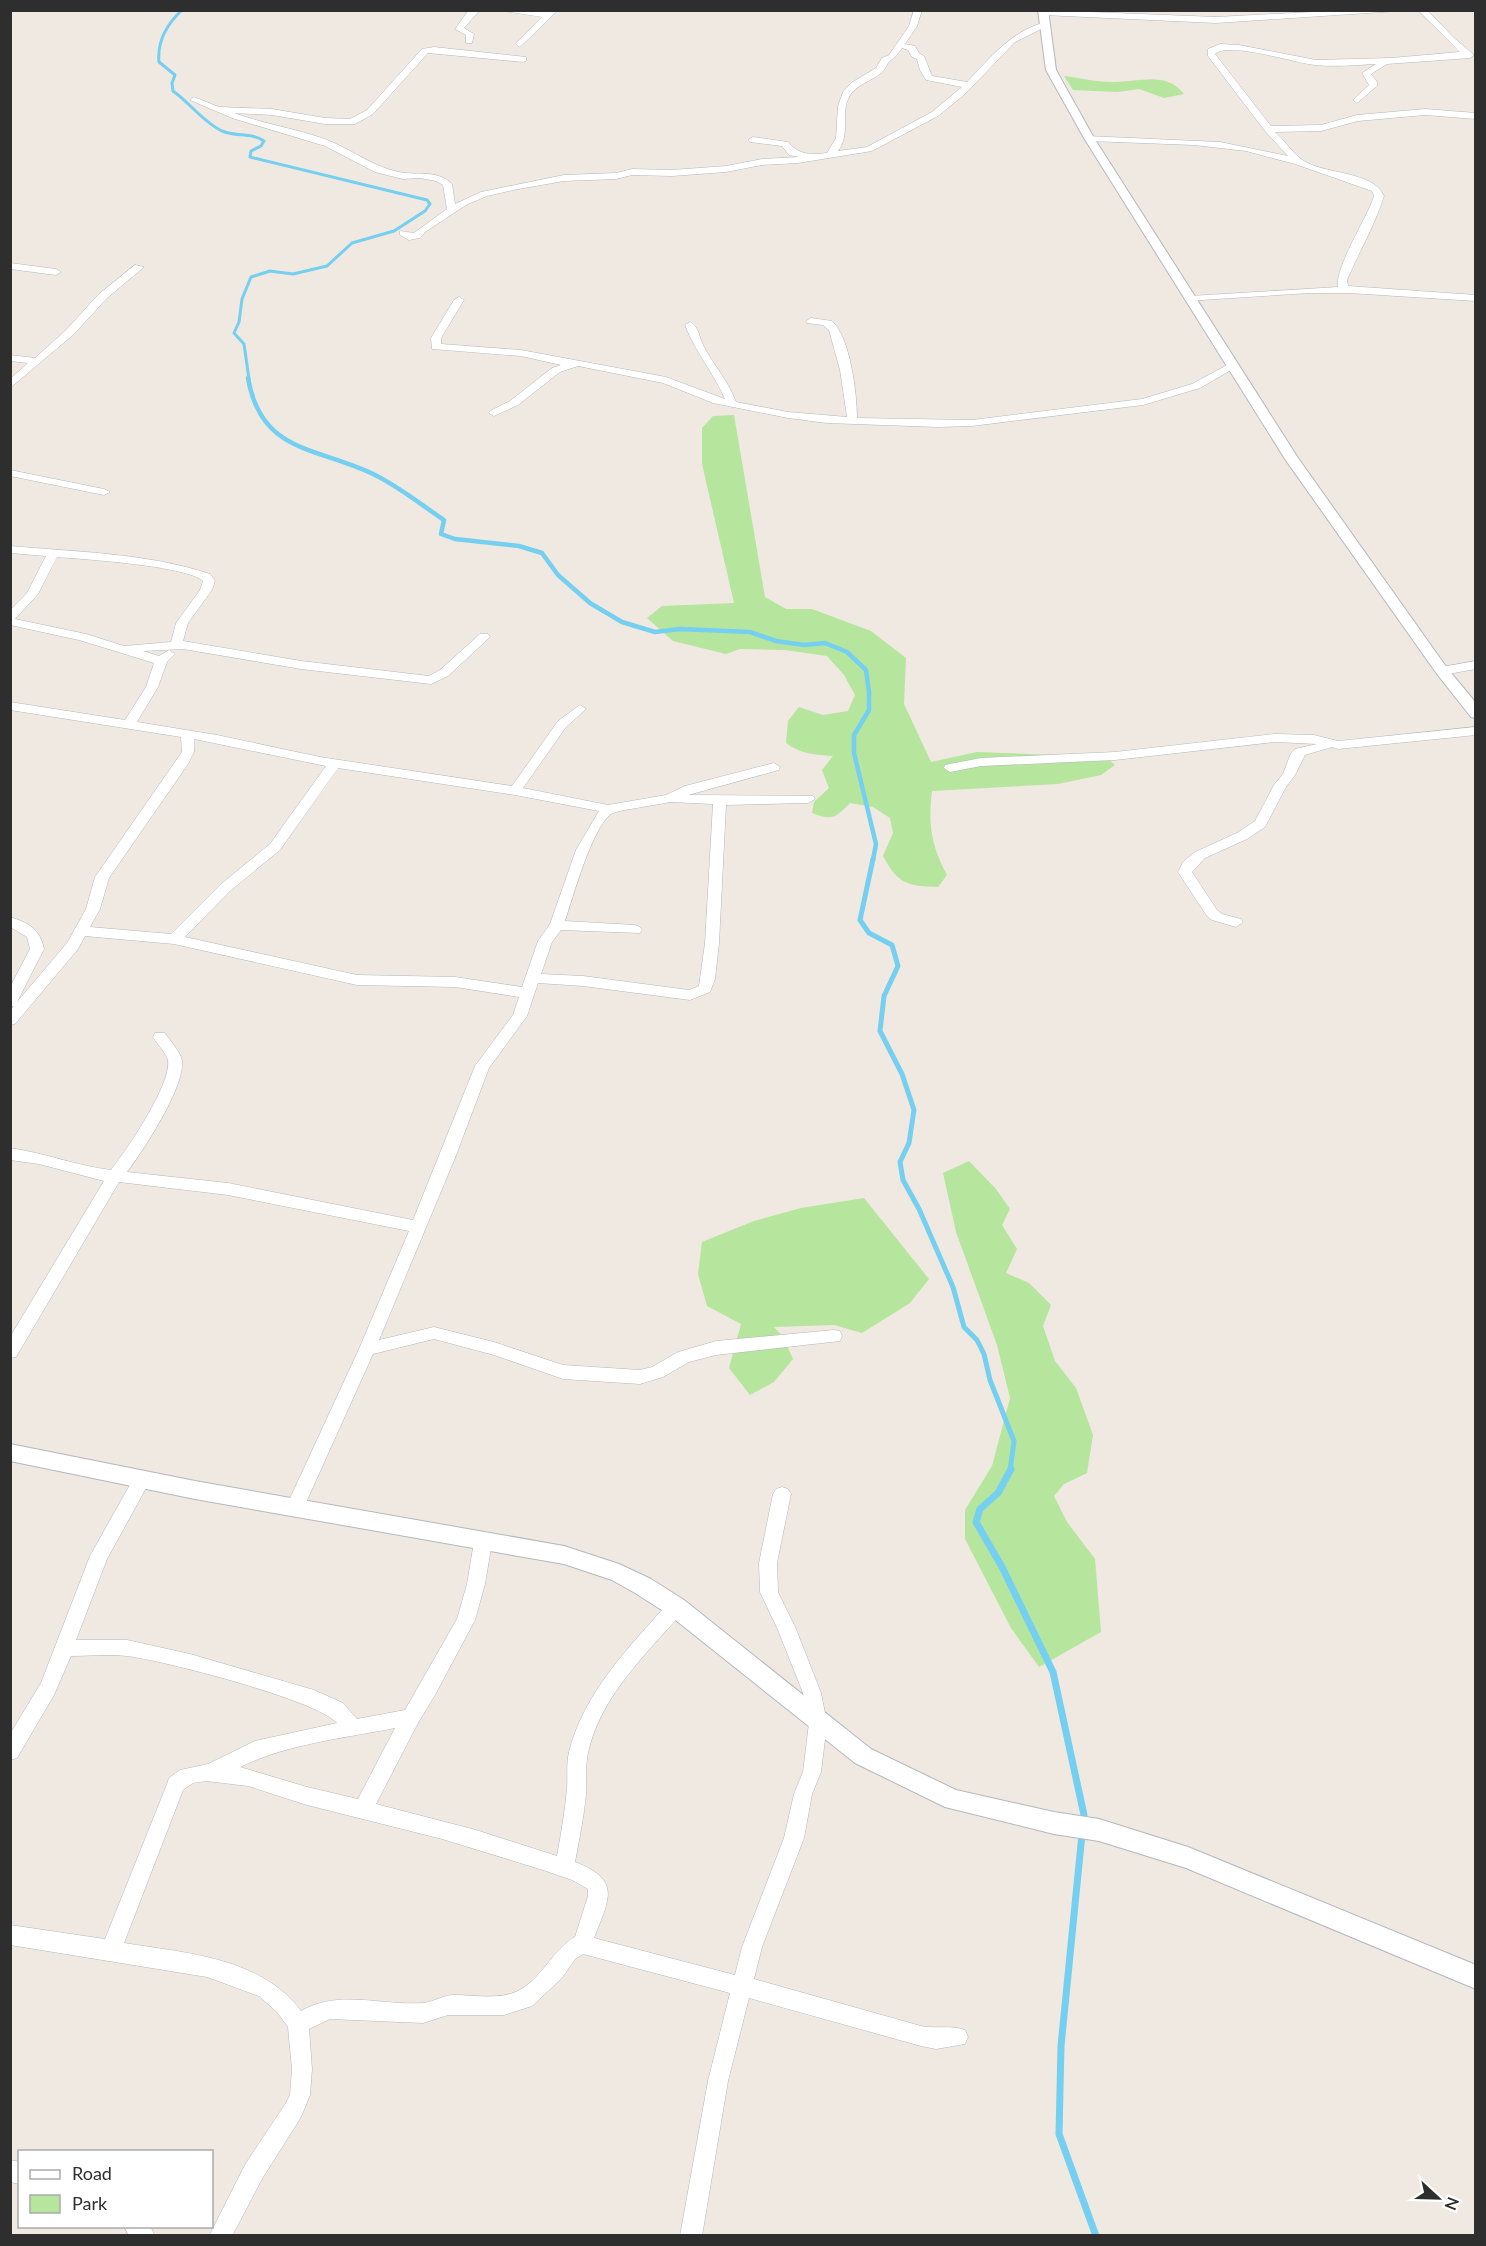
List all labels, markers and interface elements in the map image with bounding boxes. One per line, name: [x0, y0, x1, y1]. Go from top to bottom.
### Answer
legend: [18, 2150, 213, 2228]
text: Road: [72, 2162, 112, 2184]
north arrow: [1408, 2168, 1468, 2228]
text: Park: [72, 2192, 108, 2214]
text: N: [1441, 2195, 1463, 2213]

